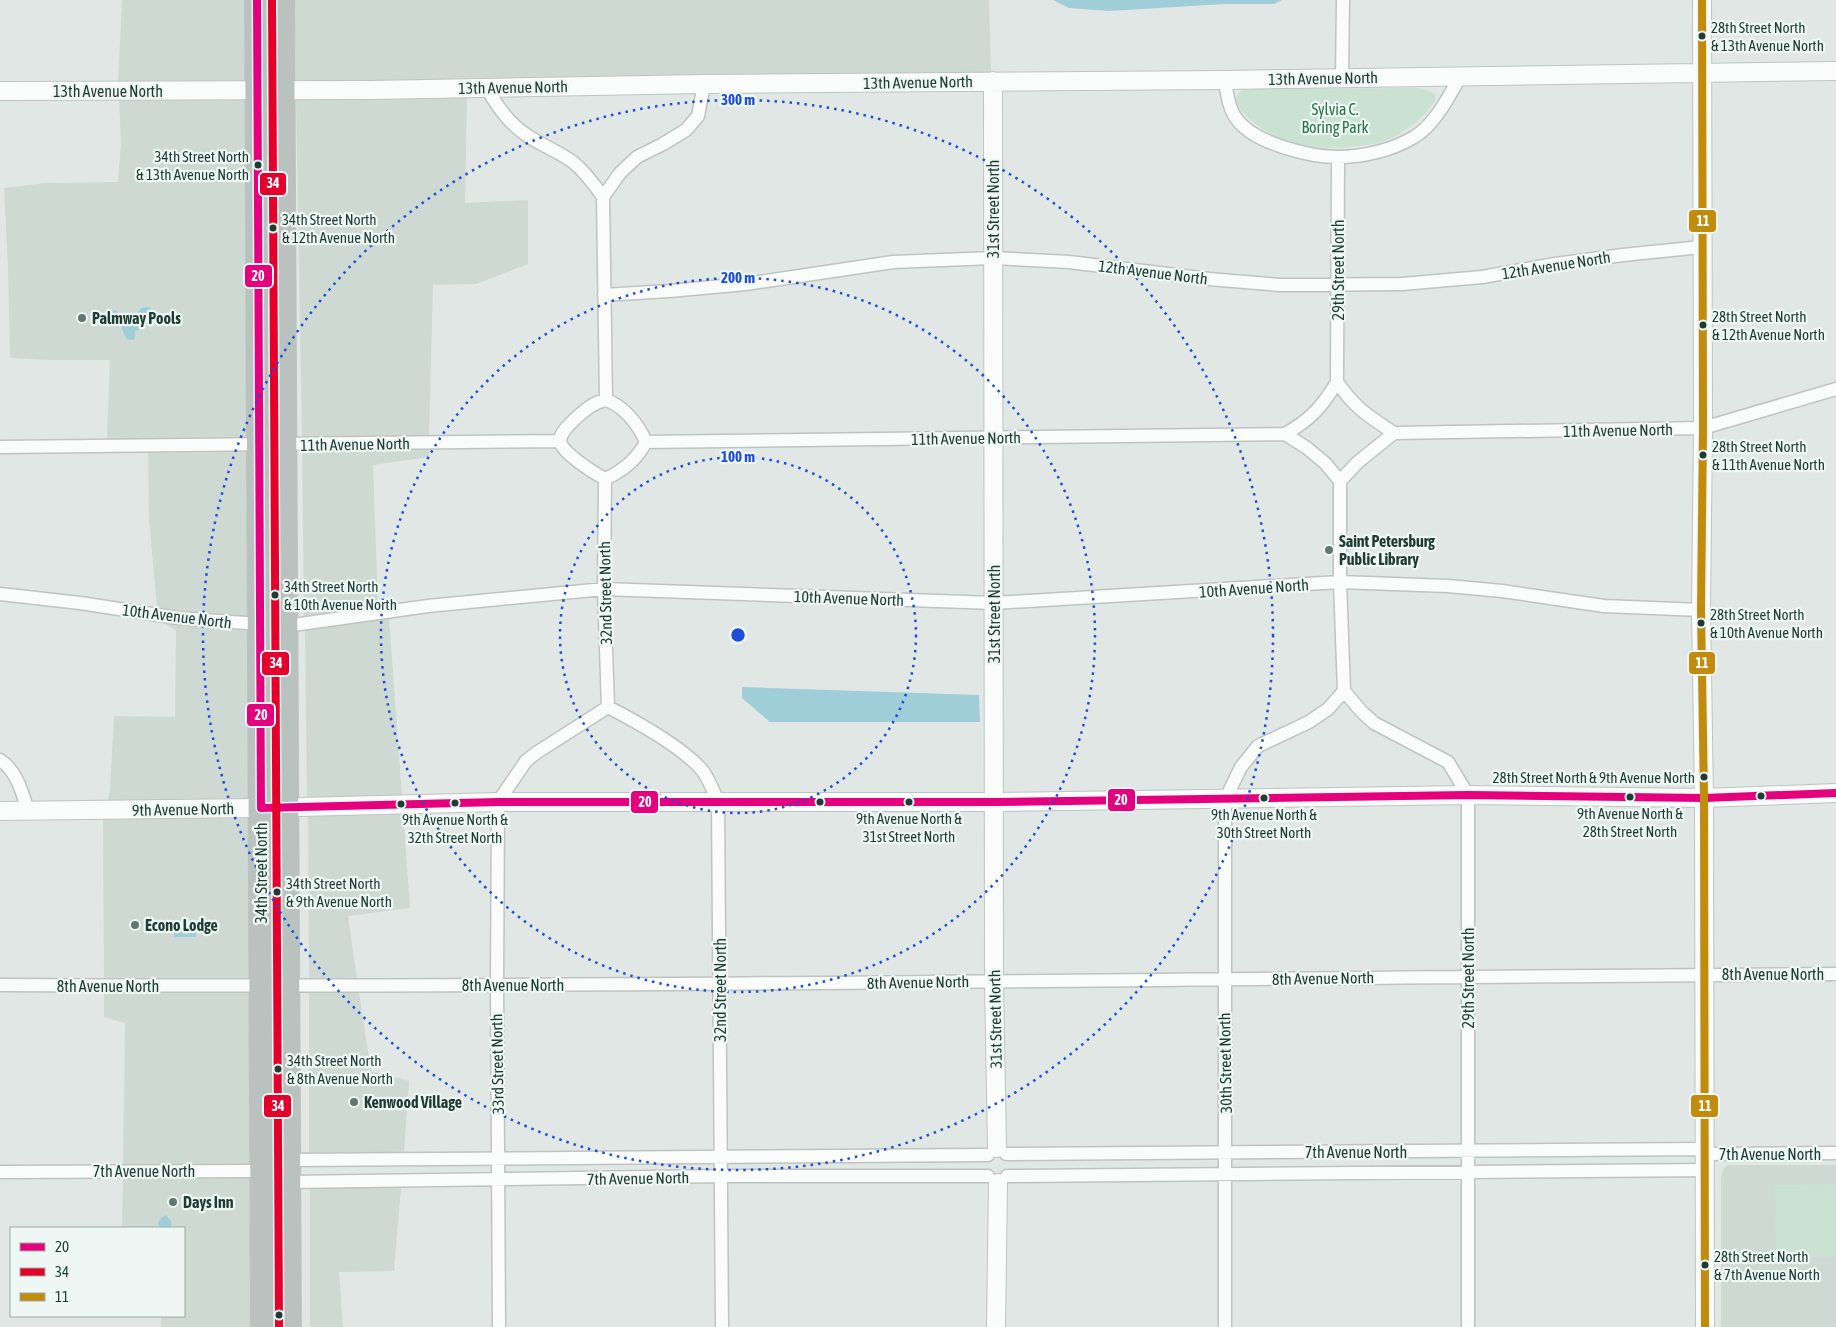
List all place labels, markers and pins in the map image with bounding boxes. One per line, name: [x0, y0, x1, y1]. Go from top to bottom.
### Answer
place label: 28th Street North & 13th Avenue North: [1711, 19, 1824, 54]
marker: 28th Street North & 13th Avenue North: [1697, 31, 1707, 41]
place label: 34th Street North & 13th Avenue North: [136, 148, 249, 183]
marker: 34th Street North & 13th Avenue North: [253, 160, 263, 170]
place label: 34th Street North & 12th Avenue North: [282, 211, 395, 246]
marker: 34th Street North & 12th Avenue North: [268, 223, 278, 233]
place label: 28th Street North & 12th Avenue North: [1712, 308, 1825, 343]
place label: Palmway Pools: [92, 309, 181, 327]
marker: Palmway Pools: [76, 312, 88, 324]
marker: 28th Street North & 12th Avenue North: [1698, 320, 1708, 330]
place label: 28th Street North & 11th Avenue North: [1712, 438, 1825, 473]
marker: 28th Street North & 11th Avenue North: [1698, 450, 1708, 460]
place label: Saint Petersburg Public Library: [1339, 532, 1435, 568]
marker: Saint Petersburg Public Library: [1323, 544, 1335, 556]
place label: 34th Street North & 10th Avenue North: [284, 578, 397, 613]
marker: 34th Street North & 10th Avenue North: [270, 590, 280, 600]
place label: 28th Street North & 10th Avenue North: [1710, 606, 1823, 641]
marker: 28th Street North & 10th Avenue North: [1696, 618, 1706, 628]
centre of rings: [729, 626, 747, 644]
place label: 28th Street North & 9th Avenue North: [1493, 769, 1695, 786]
marker: 28th Street North & 9th Avenue North: [1699, 772, 1709, 782]
unlabelled marker: [1756, 791, 1766, 801]
marker: 9th Avenue North & 28th Street North: [1625, 792, 1635, 802]
marker: 9th Avenue North & 30th Street North: [1259, 793, 1269, 803]
unlabelled marker: [815, 797, 825, 807]
marker: 9th Avenue North & 31st Street North: [904, 797, 914, 807]
marker: 9th Avenue North & 32th Street North: [450, 798, 460, 808]
unlabelled marker: [396, 799, 406, 809]
place label: 9th Avenue North & 28th Street North: [1577, 805, 1683, 840]
place label: 9th Avenue North & 30th Street North: [1211, 806, 1317, 841]
place label: 9th Avenue North & 31st Street North: [856, 810, 962, 845]
place label: 9th Avenue North & 32th Street North: [402, 811, 508, 846]
place label: 34th Street North & 9th Avenue North: [286, 875, 392, 910]
marker: 34th Street North & 9th Avenue North: [272, 887, 282, 897]
place label: Econo Lodge: [145, 916, 218, 934]
marker: Econo Lodge: [129, 919, 141, 931]
place label: 34th Street North & 8th Avenue North: [287, 1052, 393, 1087]
marker: 34th Street North & 8th Avenue North: [273, 1064, 283, 1074]
place label: Kenwood Village: [364, 1093, 462, 1111]
marker: Kenwood Village: [348, 1096, 360, 1108]
place label: Days Inn: [183, 1193, 234, 1211]
marker: Days Inn: [167, 1196, 179, 1208]
place label: 28th Street North & 7th Avenue North: [1714, 1248, 1820, 1283]
marker: 28th Street North & 7th Avenue North: [1700, 1260, 1710, 1270]
unlabelled marker: [274, 1310, 284, 1320]

